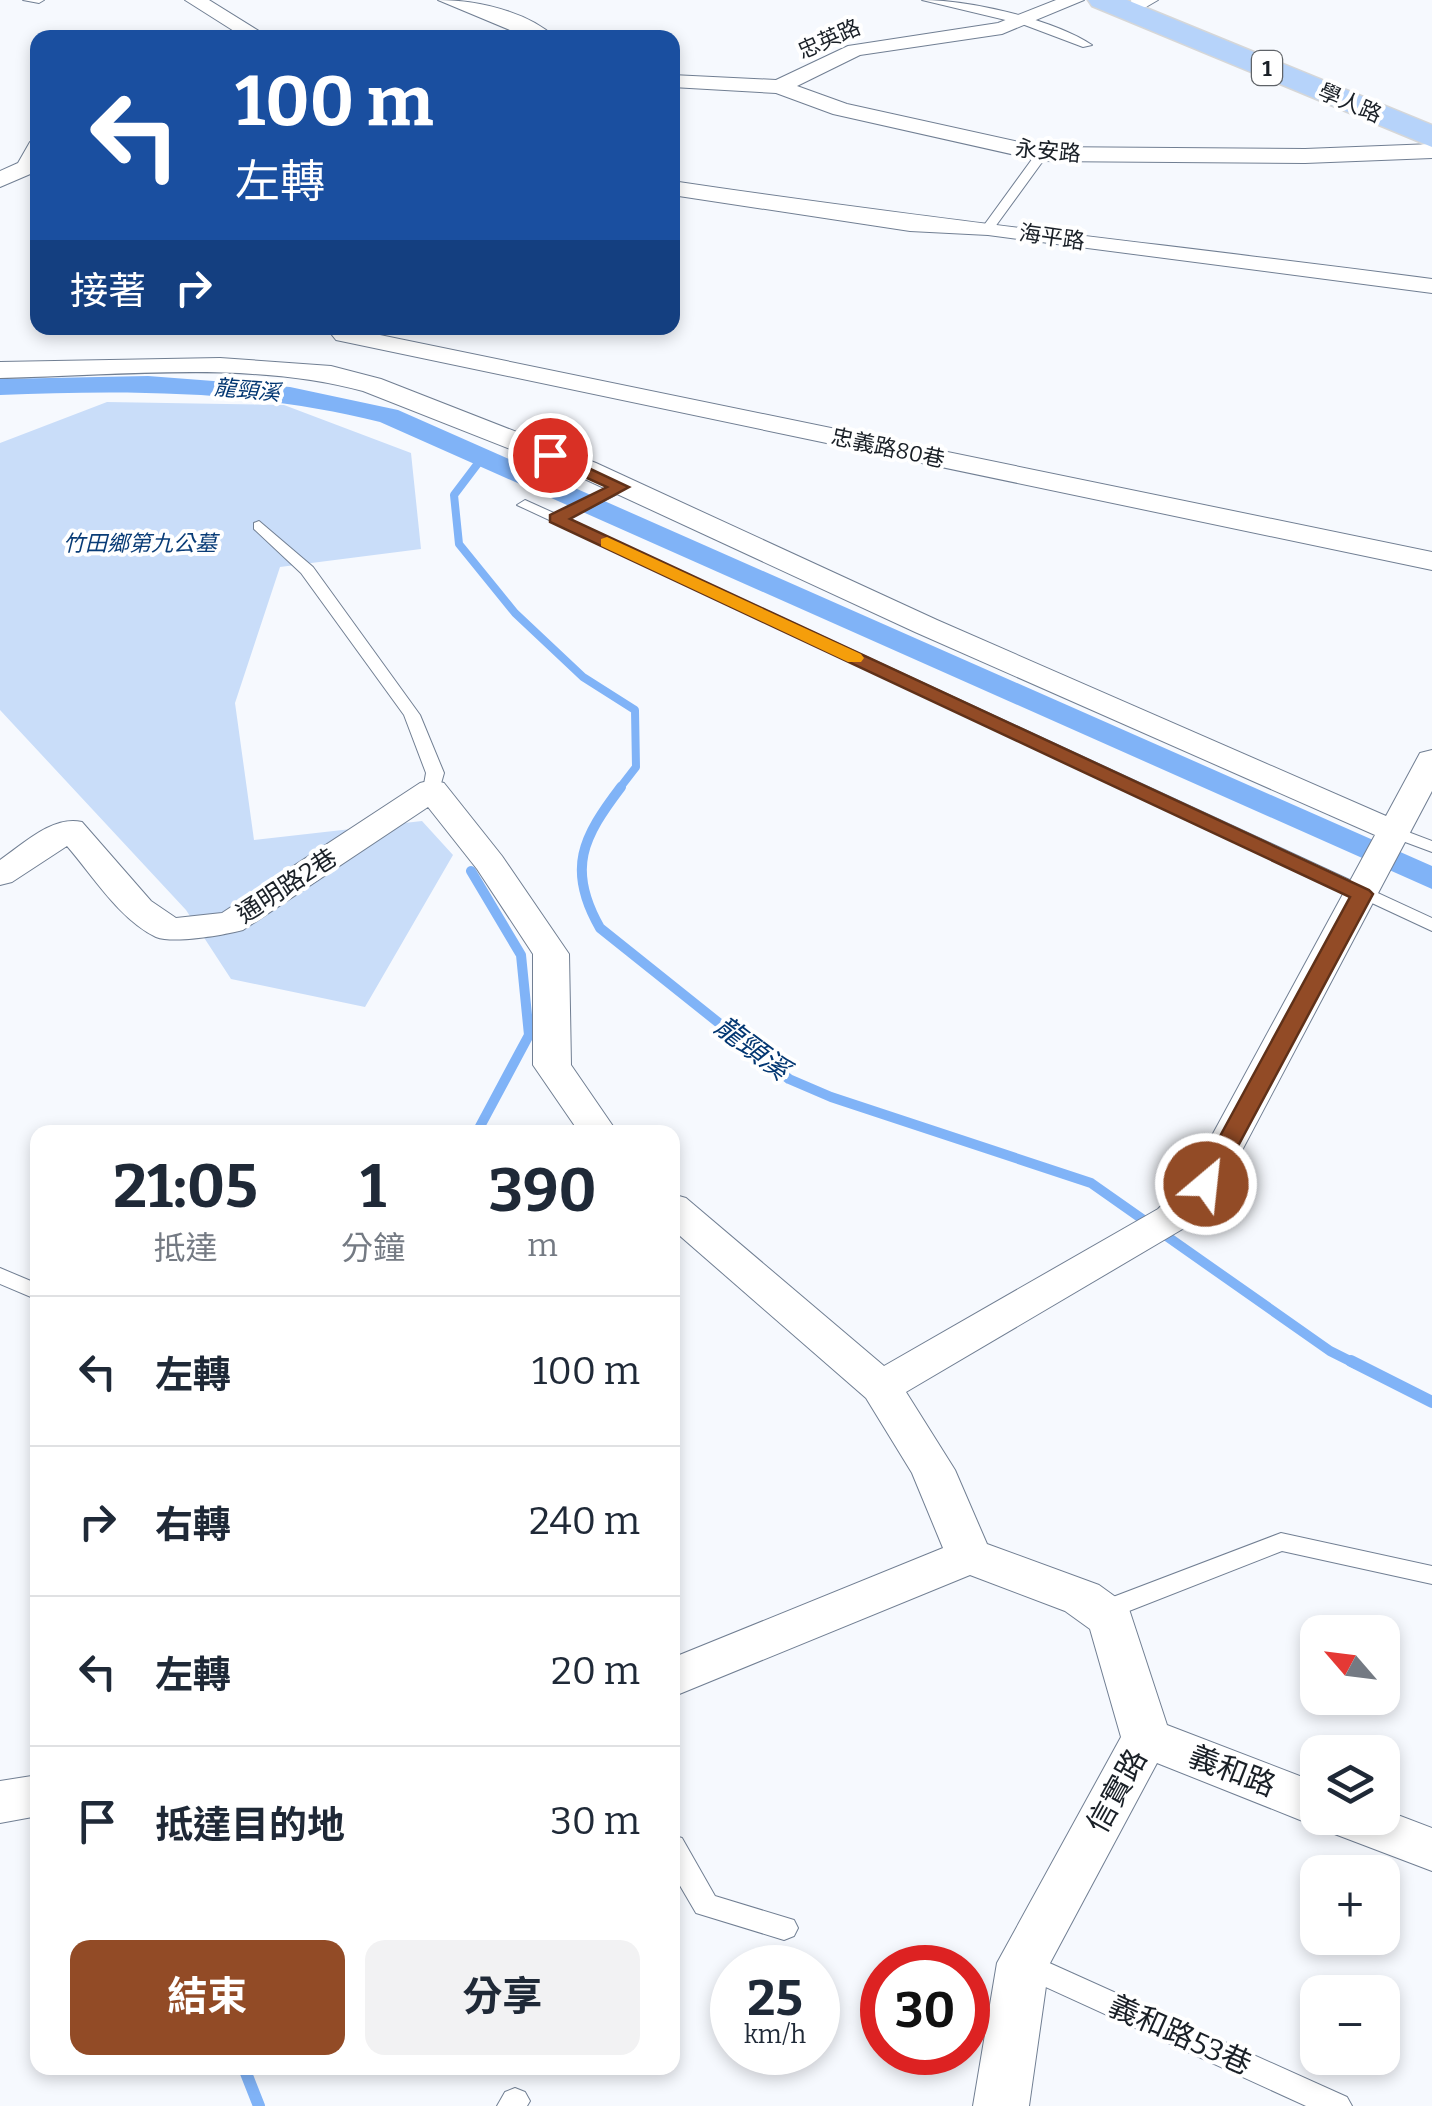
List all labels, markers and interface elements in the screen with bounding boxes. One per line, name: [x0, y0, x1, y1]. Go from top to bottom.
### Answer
street label: 忠英路: [793, 13, 865, 65]
road number: 1: [1252, 51, 1282, 85]
text: 100 m: [235, 60, 434, 144]
icon: left: [70, 70, 200, 200]
street label: 學人路: [1314, 78, 1386, 128]
street label: 永安路: [1014, 135, 1082, 167]
text: 左轉: [235, 155, 325, 209]
street label: 海平路: [1017, 219, 1087, 255]
icon: right: [166, 260, 221, 315]
text: 接著: [70, 268, 146, 314]
water label: 龍頸溪: [213, 374, 284, 407]
pin: [508, 413, 593, 498]
street label: 忠義路80巷: [829, 423, 947, 473]
icon: arrive: [523, 428, 578, 483]
park label: 竹田鄉第九公墓: [63, 530, 220, 557]
street label: 通明路2巷: [231, 842, 343, 930]
water label: 龍頸溪: [709, 1010, 799, 1089]
position arrow: [1154, 1132, 1258, 1236]
text: 21:05: [113, 1151, 258, 1223]
text: 1: [360, 1151, 386, 1223]
text: 390: [489, 1155, 597, 1227]
text: m: [527, 1226, 558, 1264]
text: 抵達: [154, 1229, 218, 1267]
text: 分鐘: [341, 1229, 405, 1267]
icon: left: [70, 1344, 125, 1399]
text: 100 m: [532, 1348, 640, 1394]
text: 左轉: [155, 1352, 231, 1398]
icon: right: [70, 1494, 125, 1549]
text: 240 m: [529, 1498, 640, 1544]
text: 右轉: [155, 1502, 231, 1548]
north arrow: [1300, 1615, 1400, 1715]
map controls: [1300, 1615, 1400, 2075]
icon: left: [70, 1644, 125, 1699]
text: 20 m: [551, 1648, 640, 1694]
text: 左轉: [155, 1652, 231, 1698]
button: layers: [1300, 1735, 1400, 1835]
street label: 義和路: [1184, 1738, 1280, 1804]
street label: 信實路: [1079, 1743, 1155, 1839]
icon: arrive: [70, 1794, 125, 1849]
text: 30 m: [550, 1798, 640, 1844]
text: 抵達目的地: [155, 1802, 345, 1848]
button: +: [1300, 1855, 1400, 1955]
button: 結束: [70, 1940, 345, 2055]
button: 分享: [365, 1940, 640, 2055]
speed limit sign: 30: [860, 1945, 990, 2075]
text: 25: [747, 1968, 803, 2028]
button: −: [1300, 1975, 1400, 2075]
street label: 義和路53巷: [1103, 1988, 1257, 2082]
text: km/h: [744, 2020, 806, 2050]

